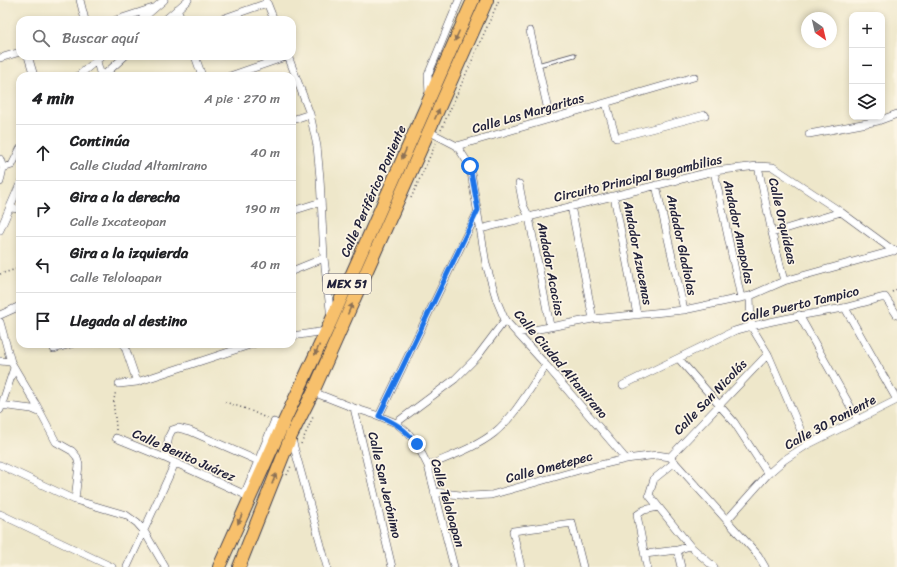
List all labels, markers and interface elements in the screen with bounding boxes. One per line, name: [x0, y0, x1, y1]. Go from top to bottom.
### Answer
north arrow: [801, 12, 837, 48]
map controls: [849, 12, 885, 120]
button: +: [849, 12, 885, 48]
search box: [16, 16, 296, 60]
text: Buscar aquí: [62, 25, 139, 51]
icon: search: [30, 27, 52, 49]
one-way arrow: [454, 30, 460, 41]
button: −: [849, 48, 885, 84]
text: 4 min: [32, 83, 74, 113]
button: layers: [849, 84, 885, 120]
street label: Calle Las Margaritas: [469, 86, 587, 140]
text: A pie · 270 m: [204, 87, 280, 110]
one-way arrow: [435, 107, 441, 119]
street label: Calle Periférico Poniente: [333, 121, 413, 261]
text: Continúa: [70, 128, 129, 154]
text: 40 m: [250, 141, 280, 164]
icon: ahead: [32, 142, 54, 164]
street label: Circuito Principal Bugambilias: [551, 147, 725, 209]
one-way arrow: [401, 149, 407, 160]
text: Calle Ciudad Altamirano: [70, 154, 207, 177]
route start: [461, 157, 479, 175]
street label: Calle Orquídeas: [762, 175, 804, 267]
street label: Andador Amapolas: [717, 177, 761, 286]
text: Gira a la derecha: [70, 184, 180, 210]
street label: Andador Gladiolas: [660, 191, 704, 298]
text: 190 m: [245, 197, 280, 220]
icon: right: [32, 198, 54, 220]
street label: Andador Azucenas: [616, 198, 659, 307]
text: Calle Ixcateopan: [70, 210, 166, 233]
street label: Andador Acacias: [530, 219, 572, 319]
text: Gira a la izquierda: [70, 240, 188, 266]
text: 40 m: [250, 253, 280, 276]
icon: left: [32, 254, 54, 276]
text: Calle Teloloapan: [70, 266, 162, 289]
road number: MEX 51: [323, 274, 371, 294]
street label: Calle Puerto Tampico: [739, 279, 862, 329]
one-way arrow: [347, 304, 353, 315]
street label: Calle Ciudad Altamirano: [508, 304, 614, 424]
text: Llegada al destino: [70, 308, 187, 334]
icon: arrive: [32, 310, 54, 332]
one-way arrow: [314, 344, 320, 356]
street label: Calle San Nicolás: [667, 353, 753, 440]
street label: Calle 30 Poniente: [780, 388, 880, 456]
street label: Calle Benito Juárez: [129, 422, 240, 488]
street label: Calle San Jerónimo: [362, 429, 409, 541]
route end: [408, 435, 426, 453]
street label: Calle Ometepec: [503, 444, 596, 490]
street label: Calle Teloloapan: [424, 456, 472, 550]
one-way arrow: [272, 472, 278, 484]
one-way arrow: [237, 514, 243, 525]

